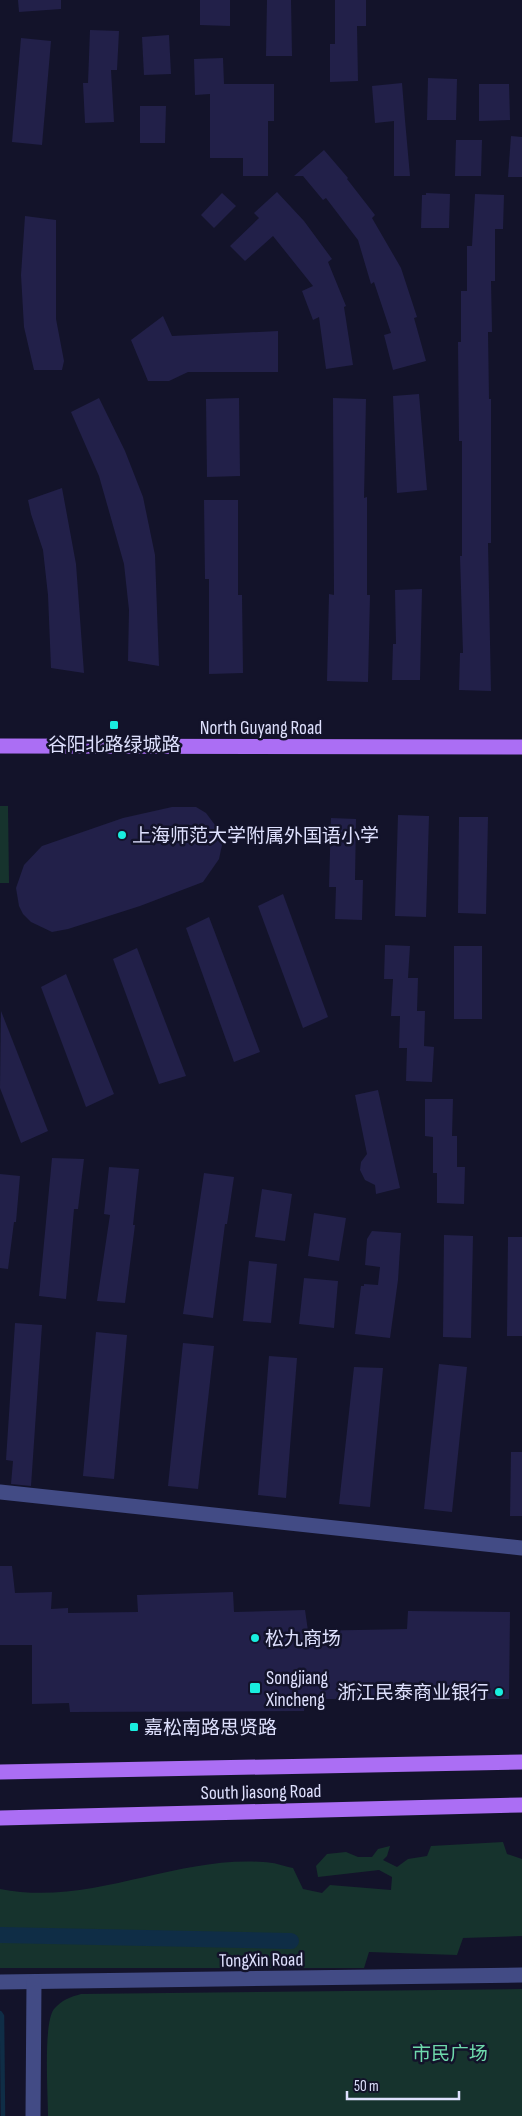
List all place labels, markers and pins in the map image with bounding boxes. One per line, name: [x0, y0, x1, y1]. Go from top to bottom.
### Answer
marker: 谷阳北路绿城路: [108, 719, 120, 731]
place label: 谷阳北路绿城路: [47, 734, 181, 757]
place label: 上海师范大学附属外国语小学: [132, 825, 379, 848]
marker: 上海师范大学附属外国语小学: [116, 829, 128, 841]
place label: 松九商场: [265, 1628, 341, 1651]
marker: 松九商场: [249, 1632, 261, 1644]
place label: Songjiang Xincheng: [265, 1667, 329, 1712]
marker: Songjiang Xincheng: [248, 1681, 262, 1695]
place label: 浙江民泰商业银行: [337, 1682, 489, 1705]
marker: 浙江民泰商业银行: [493, 1686, 505, 1698]
place label: 嘉松南路思贤路: [144, 1717, 277, 1740]
marker: 嘉松南路思贤路: [128, 1721, 140, 1733]

